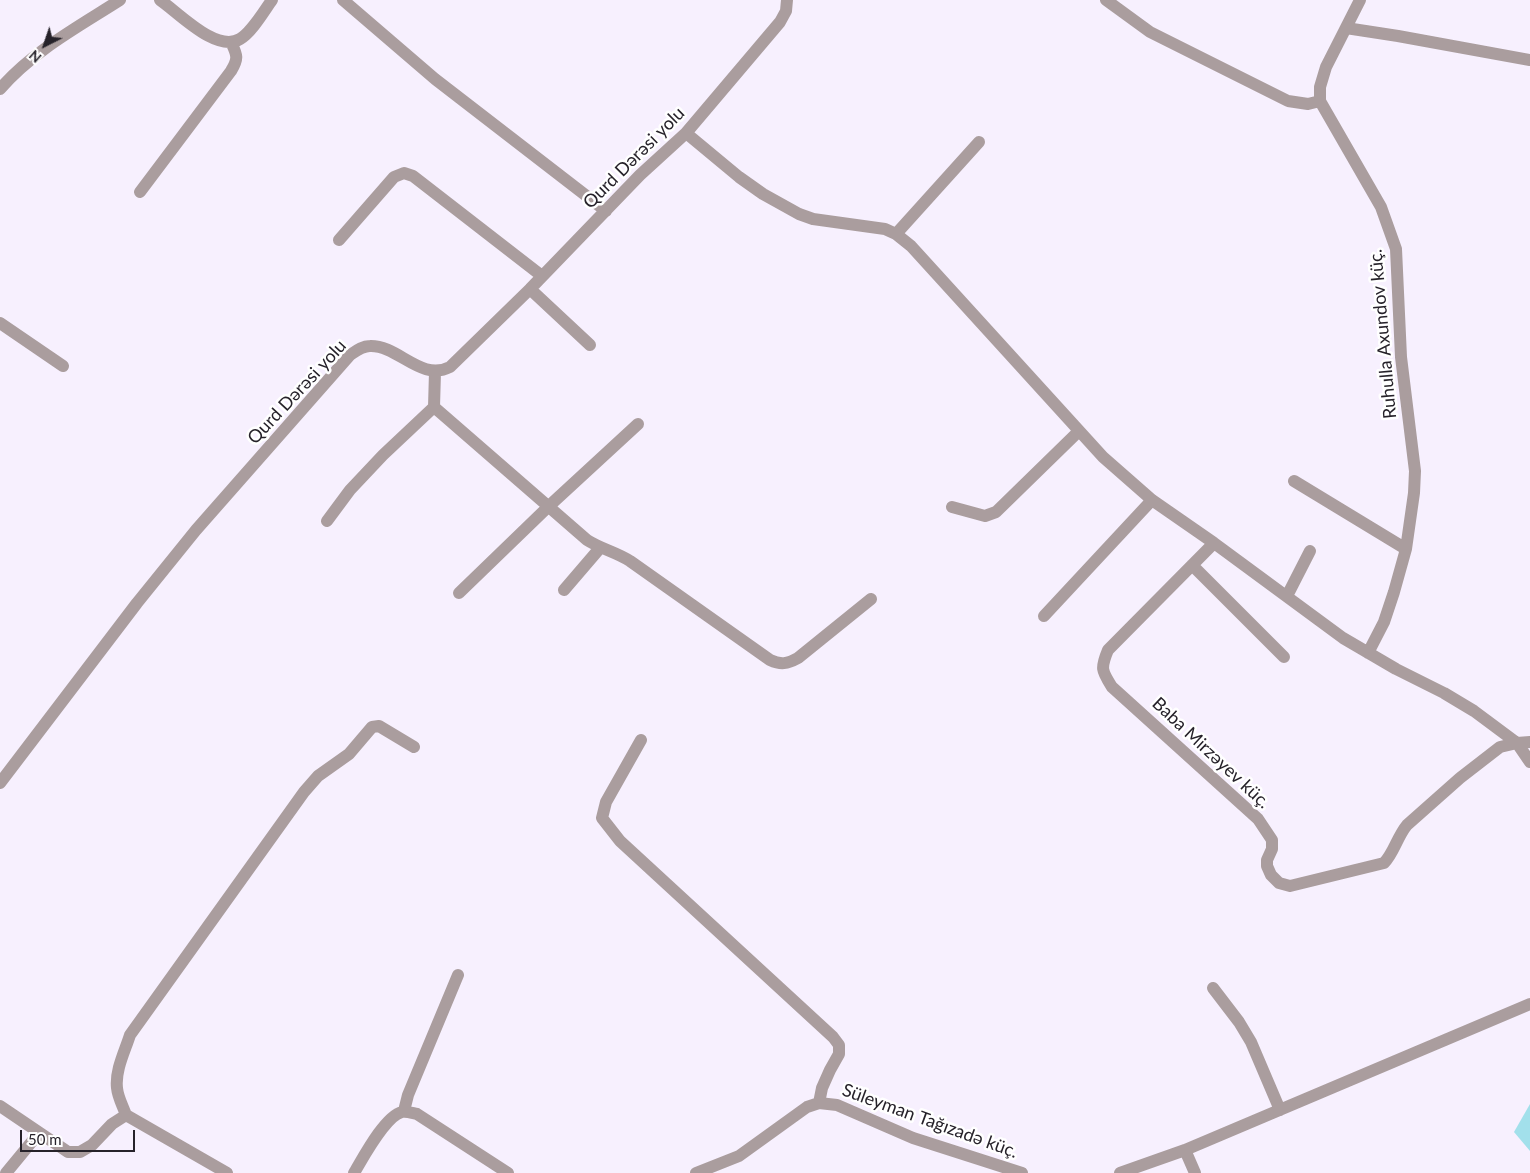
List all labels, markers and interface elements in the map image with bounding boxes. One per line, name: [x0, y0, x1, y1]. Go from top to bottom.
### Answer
north arrow: [20, 20, 70, 70]
text: N: [25, 47, 44, 67]
street label: Qurd Dərəsi yolu: [579, 103, 689, 213]
street label: Ruhulla Axundov küç.: [1365, 248, 1401, 420]
street label: Qurd Dərəsi yolu: [243, 335, 351, 449]
street label: Baba Mirzəyev küç.: [1148, 693, 1274, 813]
street label: Süleyman Tağızadə küç.: [839, 1079, 1021, 1163]
scale bar: [22, 1120, 138, 1152]
text: 50 m: [28, 1130, 62, 1148]

